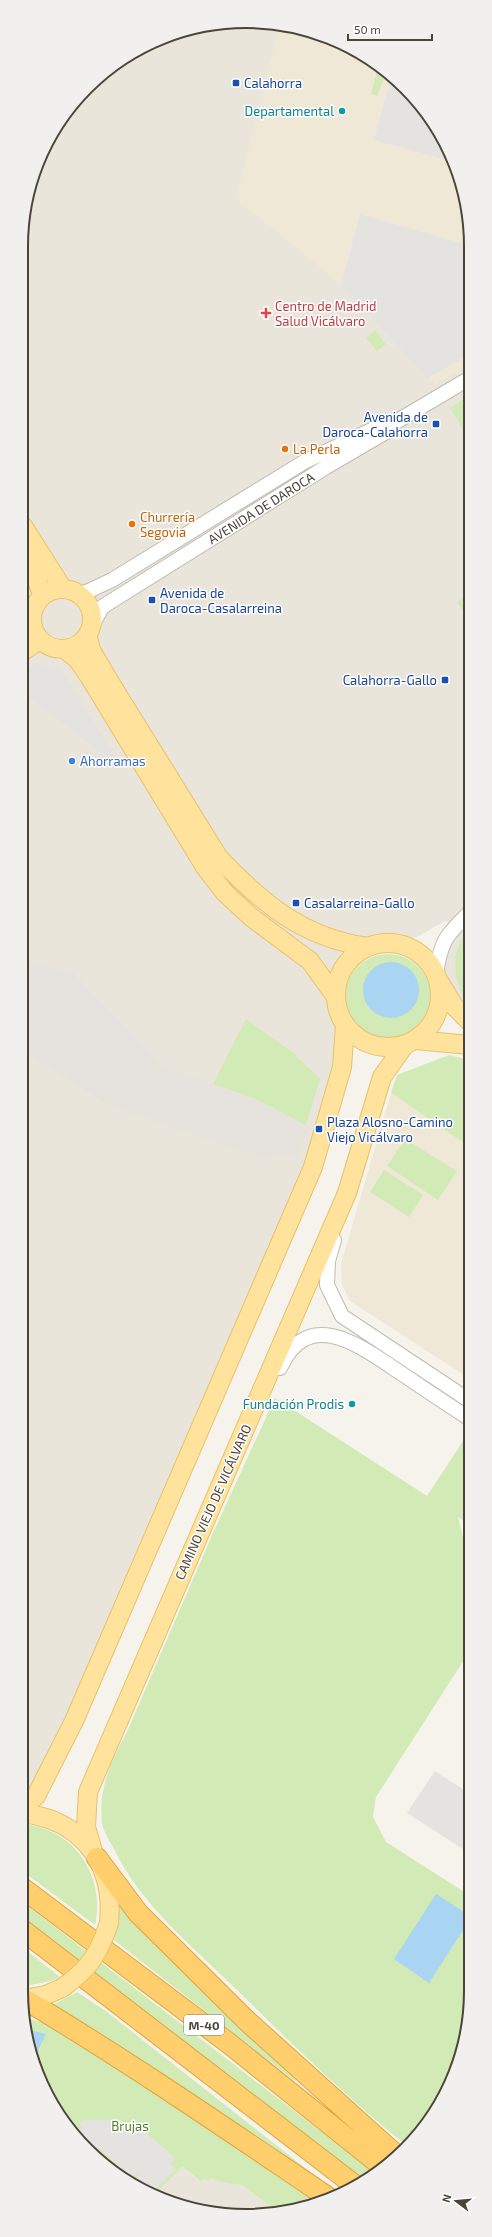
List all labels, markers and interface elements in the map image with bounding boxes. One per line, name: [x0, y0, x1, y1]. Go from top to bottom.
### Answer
scale bar: [348, 16, 432, 42]
text: 50 m: [354, 22, 381, 36]
place label: Calahorra: [244, 75, 302, 91]
marker: Calahorra: [231, 78, 241, 88]
place label: Departamental: [245, 103, 334, 119]
marker: Departamental: [337, 106, 347, 116]
place label: Centro de Madrid Salud Vicálvaro: [275, 298, 376, 329]
marker: Centro de Madrid Salud Vicálvaro: [260, 307, 272, 319]
place label: Avenida de Daroca-Calahorra: [322, 409, 428, 440]
marker: Avenida de Daroca-Calahorra: [431, 419, 441, 429]
place label: La Perla: [293, 441, 341, 457]
marker: La Perla: [280, 444, 290, 454]
street label: AVENIDA DE DAROCA: [205, 469, 317, 547]
place label: Churrería Segovia: [140, 509, 195, 540]
marker: Churrería Segovia: [127, 519, 137, 529]
place label: Avenida de Daroca-Casalarreina: [160, 585, 282, 616]
marker: Avenida de Daroca-Casalarreina: [147, 595, 157, 605]
place label: Calahorra-Gallo: [343, 672, 437, 688]
marker: Calahorra-Gallo: [440, 675, 450, 685]
place label: Ahorramas: [80, 753, 146, 769]
marker: Ahorramas: [67, 756, 77, 766]
place label: Casalarreina-Gallo: [304, 895, 415, 911]
marker: Casalarreina-Gallo: [291, 898, 301, 908]
place label: Plaza Alosno-Camino Viejo Vicálvaro: [327, 1114, 453, 1145]
marker: Plaza Alosno-Camino Viejo Vicálvaro: [314, 1124, 324, 1134]
place label: Fundación Prodis: [243, 1396, 344, 1412]
marker: Fundación Prodis: [347, 1399, 357, 1409]
street label: CAMINO VIEJO DE VICÁLVARO: [170, 1421, 255, 1582]
road number: M-40: [184, 2015, 224, 2035]
park label: Brujas: [111, 2118, 149, 2134]
north arrow: [436, 2181, 476, 2221]
text: N: [439, 2192, 453, 2204]

